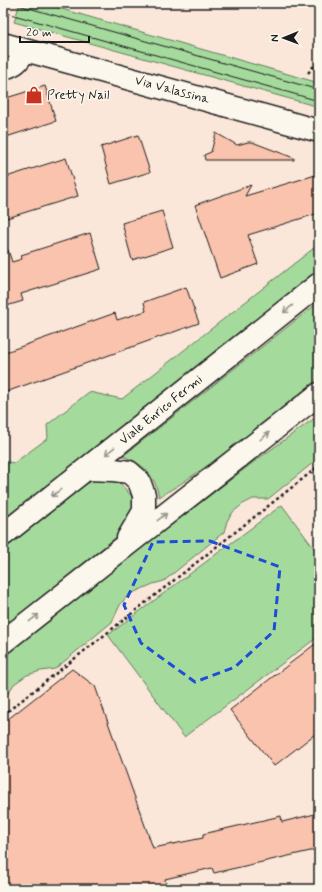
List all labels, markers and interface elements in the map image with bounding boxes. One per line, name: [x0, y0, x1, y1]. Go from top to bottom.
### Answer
scale bar: [20, 18, 89, 44]
north arrow: [264, 18, 304, 58]
text: 20 m: [26, 25, 52, 41]
text: N: [268, 34, 282, 42]
street label: Via Valassina: [133, 72, 211, 108]
shop icon: Pretty Nail: [24, 85, 44, 105]
place label: Pretty Nail: [47, 87, 110, 104]
one-way arrow: [283, 304, 294, 313]
street label: Viale Enrico Fermi: [116, 371, 206, 449]
one-way arrow: [259, 432, 270, 441]
one-way arrow: [105, 446, 116, 455]
one-way arrow: [51, 489, 62, 498]
one-way arrow: [157, 512, 168, 521]
one-way arrow: [28, 613, 39, 622]

